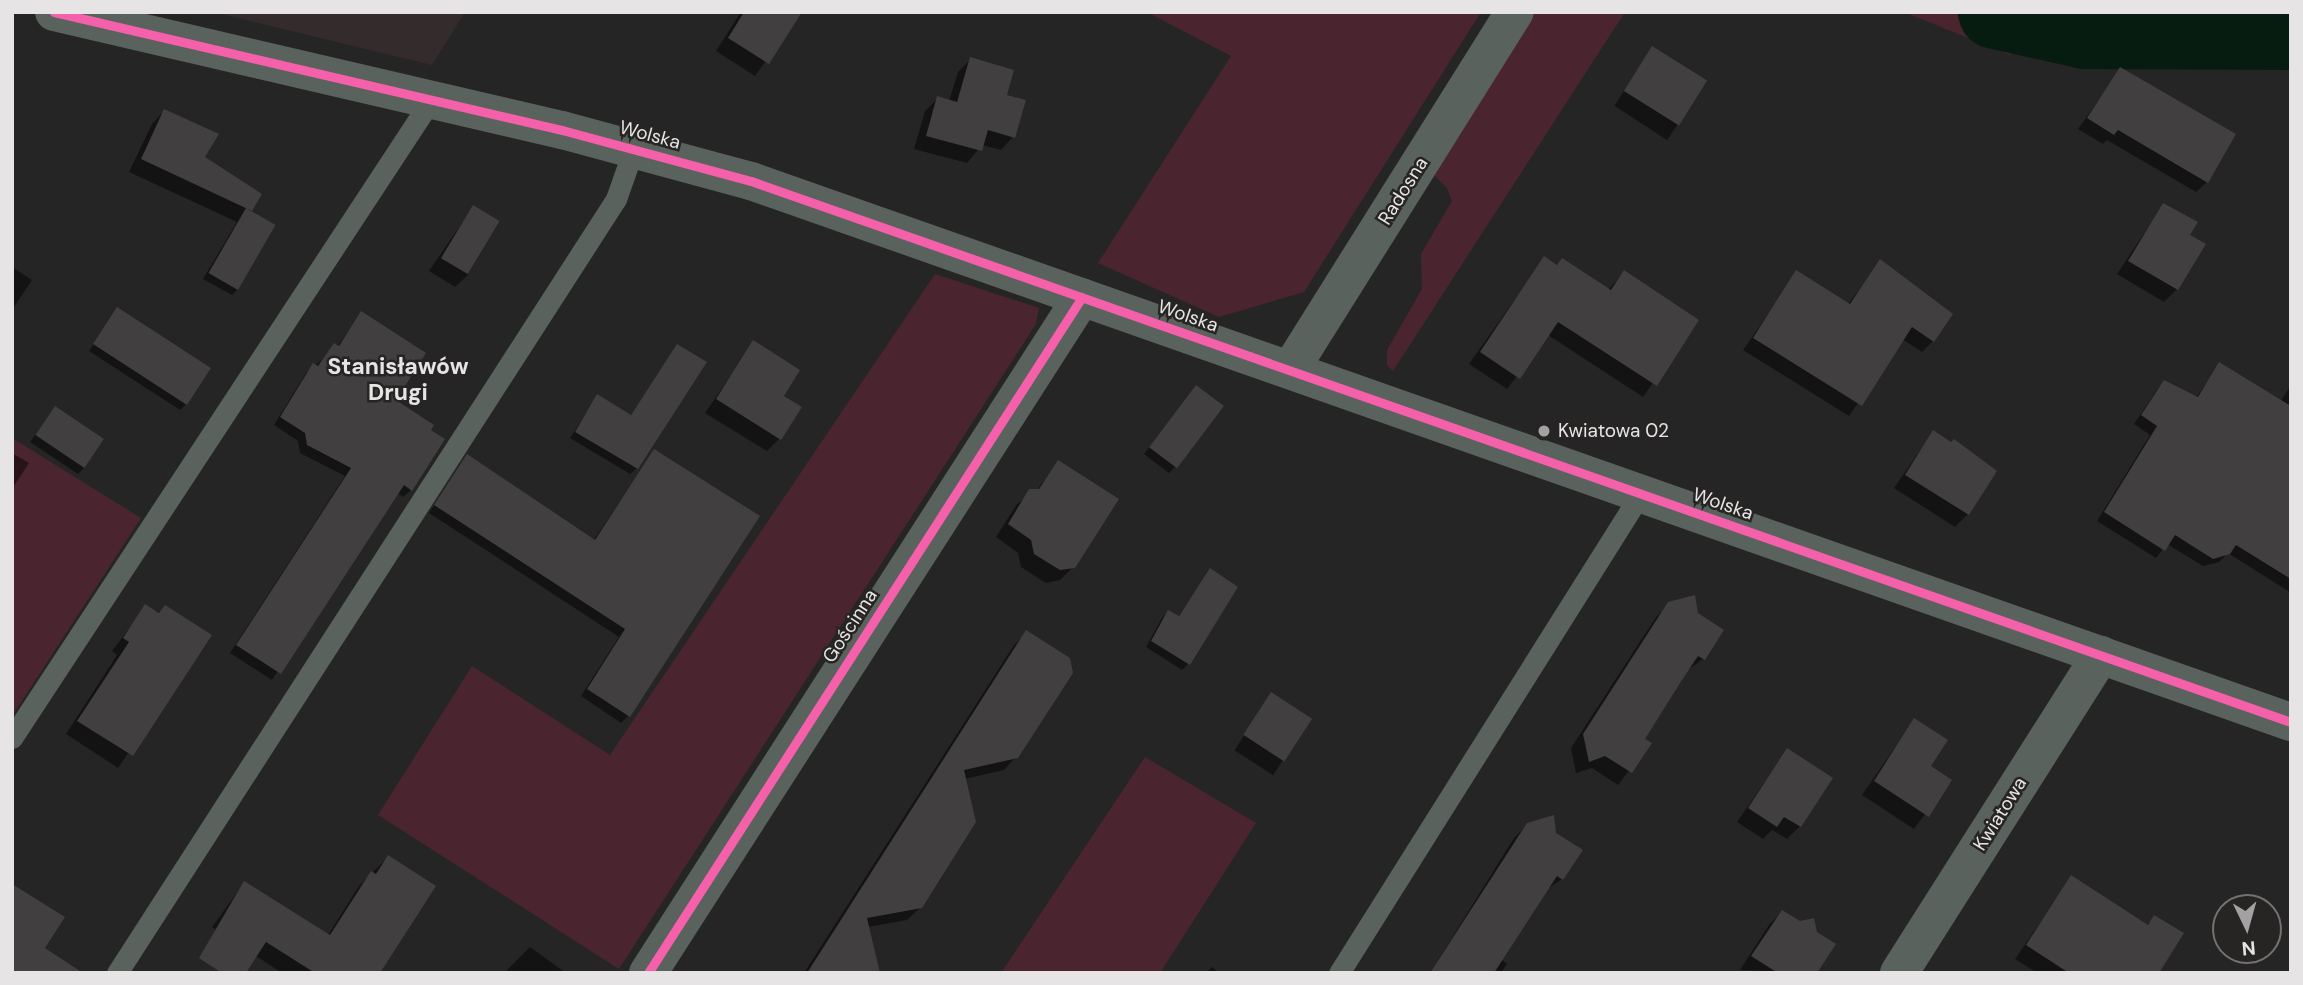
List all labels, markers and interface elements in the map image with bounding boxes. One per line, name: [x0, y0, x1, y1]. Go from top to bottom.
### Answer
street label: Wolska: [617, 116, 683, 154]
street label: Radosna: [1373, 153, 1433, 229]
street label: Wolska: [1155, 295, 1221, 337]
district label: Stanisławów Drugi: [327, 352, 469, 406]
place label: Kwiatowa 02: [1558, 420, 1669, 442]
marker: Kwiatowa 02: [1536, 423, 1552, 439]
street label: Wolska: [1690, 483, 1756, 525]
street label: Gościnna: [818, 585, 882, 667]
street label: Kwiatowa: [1969, 773, 2031, 855]
north arrow: [2212, 894, 2282, 964]
text: N: [2241, 935, 2257, 961]

